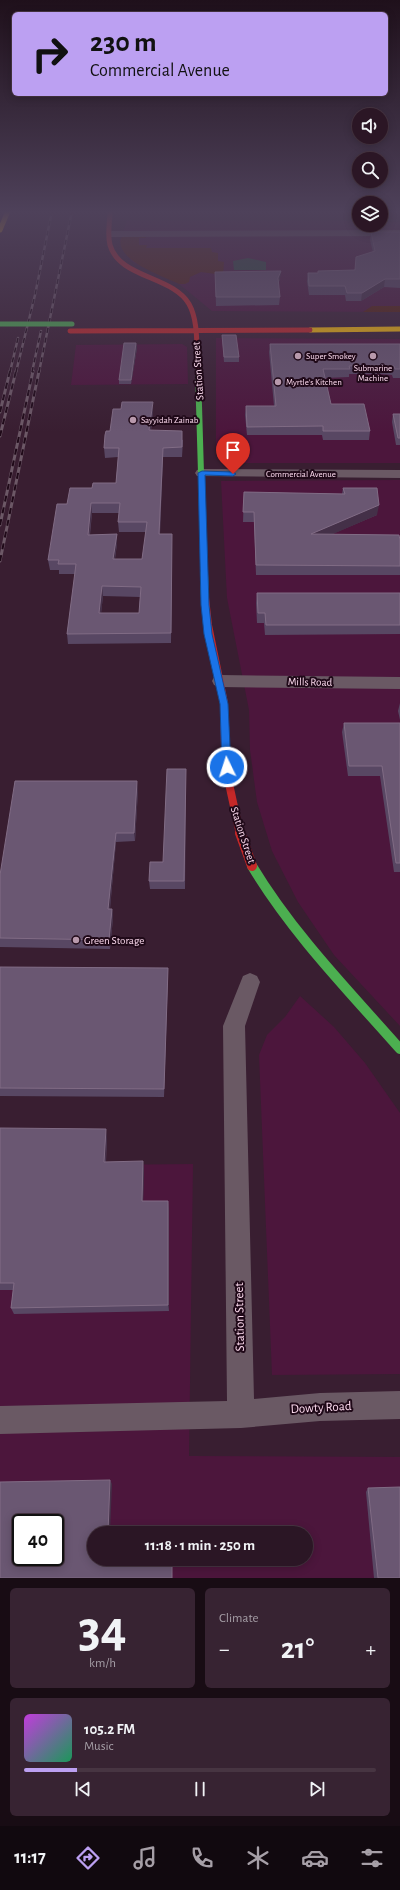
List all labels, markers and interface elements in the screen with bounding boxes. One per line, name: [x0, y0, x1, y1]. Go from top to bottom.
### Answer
icon: right: [24, 28, 76, 80]
text: 230 m: [90, 29, 157, 57]
text: Commercial Avenue: [90, 62, 230, 80]
map controls: [352, 108, 388, 232]
button: sound: [352, 108, 388, 144]
button: search: [352, 152, 388, 188]
button: layers: [352, 196, 388, 232]
street label: Station Street: [190, 341, 206, 401]
marker: Super Smokey: [293, 351, 303, 361]
marker: Submarine Machine: [368, 351, 378, 361]
place label: Super Smokey: [306, 352, 356, 361]
place label: Submarine Machine: [354, 364, 392, 383]
marker: Myrtle's Kitchen: [273, 377, 283, 387]
place label: Myrtle's Kitchen: [286, 378, 342, 387]
marker: Sayyidah Zainab: [128, 415, 138, 425]
place label: Sayyidah Zainab: [141, 416, 199, 425]
pin: [216, 433, 250, 474]
icon: arrive: [222, 439, 244, 461]
street label: Commercial Avenue: [266, 470, 336, 479]
street label: Mills Road: [288, 676, 333, 688]
position arrow: [206, 746, 248, 788]
street label: Station Street: [229, 805, 257, 865]
marker: Green Storage: [71, 935, 81, 945]
place label: Green Storage: [84, 935, 144, 946]
street label: Station Street: [233, 1282, 247, 1352]
street label: Dowty Road: [290, 1400, 352, 1416]
speed limit sign: 40: [12, 1514, 64, 1566]
text: 11:18 · 1 min · 250 m: [145, 1538, 255, 1553]
text: 34: [78, 1604, 127, 1656]
text: Climate: [219, 1612, 258, 1625]
text: 21°: [281, 1634, 314, 1664]
text: −: [219, 1638, 230, 1660]
text: +: [365, 1638, 376, 1660]
text: km/h: [89, 1657, 116, 1670]
text: 105.2 FM: [84, 1722, 135, 1737]
text: Music: [84, 1740, 114, 1753]
icon: previous: [72, 1778, 94, 1800]
icon: pause: [189, 1778, 211, 1800]
icon: next: [306, 1778, 328, 1800]
icon: directions: [74, 1844, 102, 1872]
icon: music: [131, 1844, 159, 1872]
icon: phone: [188, 1844, 216, 1872]
icon: climate: [244, 1844, 272, 1872]
icon: car: [301, 1844, 329, 1872]
icon: filters: [358, 1844, 386, 1872]
text: 11:17: [14, 1849, 46, 1867]

